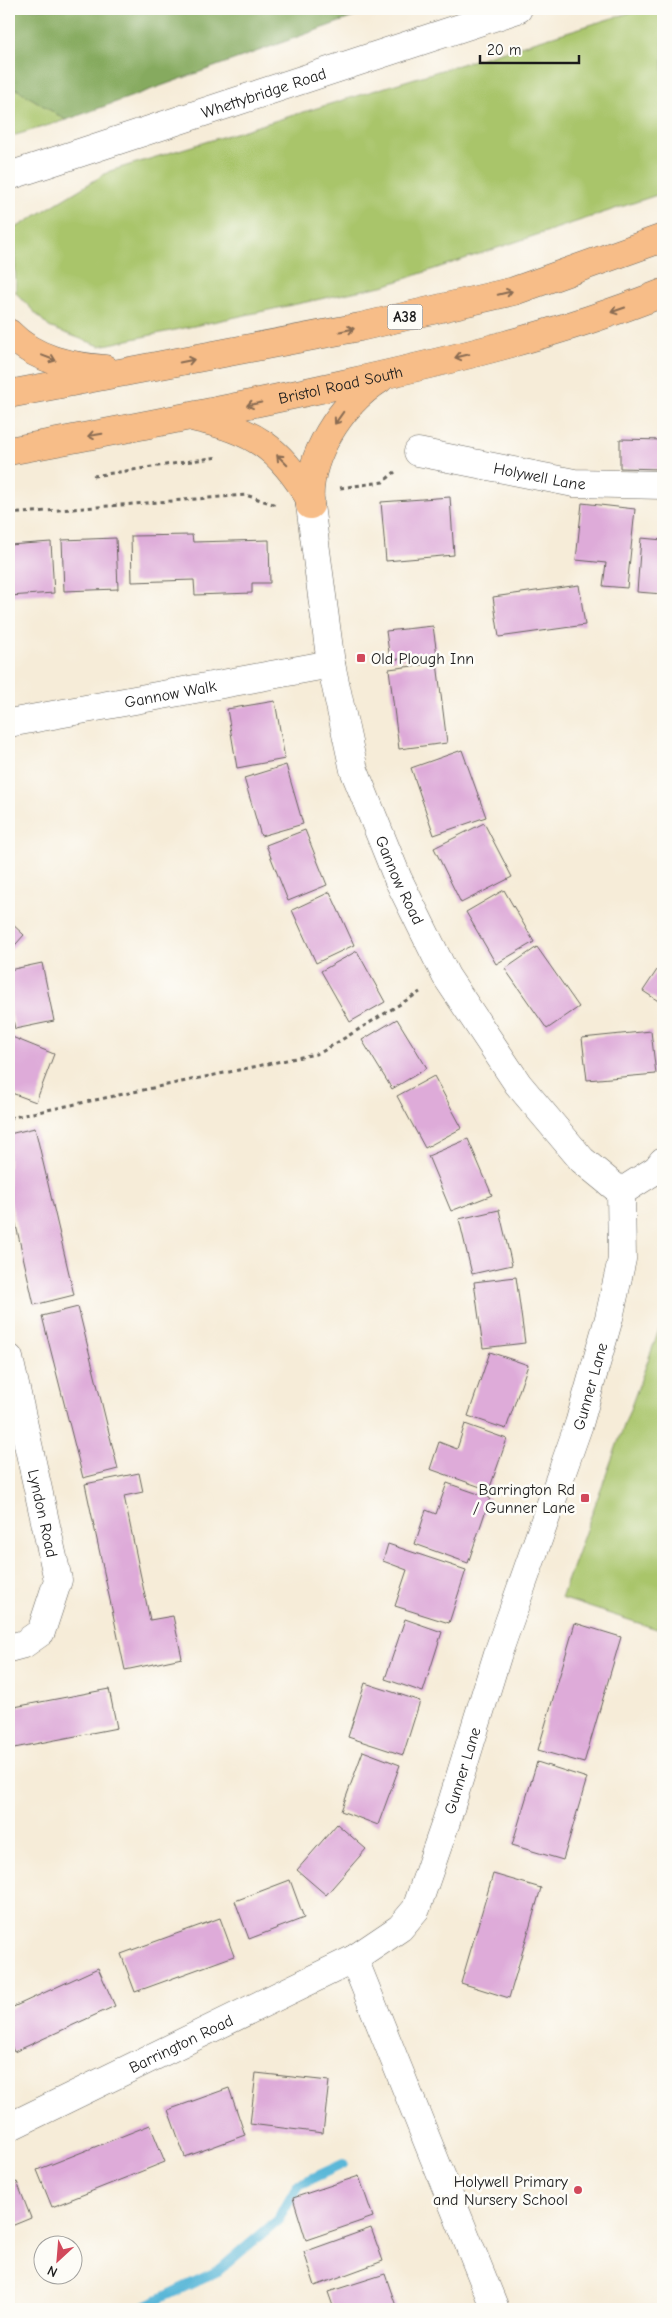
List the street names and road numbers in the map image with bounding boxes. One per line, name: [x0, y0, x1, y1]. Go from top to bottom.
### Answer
street label: Whettybridge Road: [199, 65, 329, 122]
road number: A38: [388, 304, 422, 330]
street label: Bristol Road South: [277, 363, 404, 408]
street label: Holywell Lane: [492, 459, 586, 494]
street label: Gannow Walk: [123, 677, 218, 712]
street label: Gannow Road: [371, 833, 427, 928]
street label: Gunner Lane: [570, 1341, 612, 1433]
street label: Lyndon Road: [24, 1468, 61, 1559]
street label: Gunner Lane: [441, 1725, 485, 1816]
street label: Barrington Road: [126, 2011, 236, 2077]

